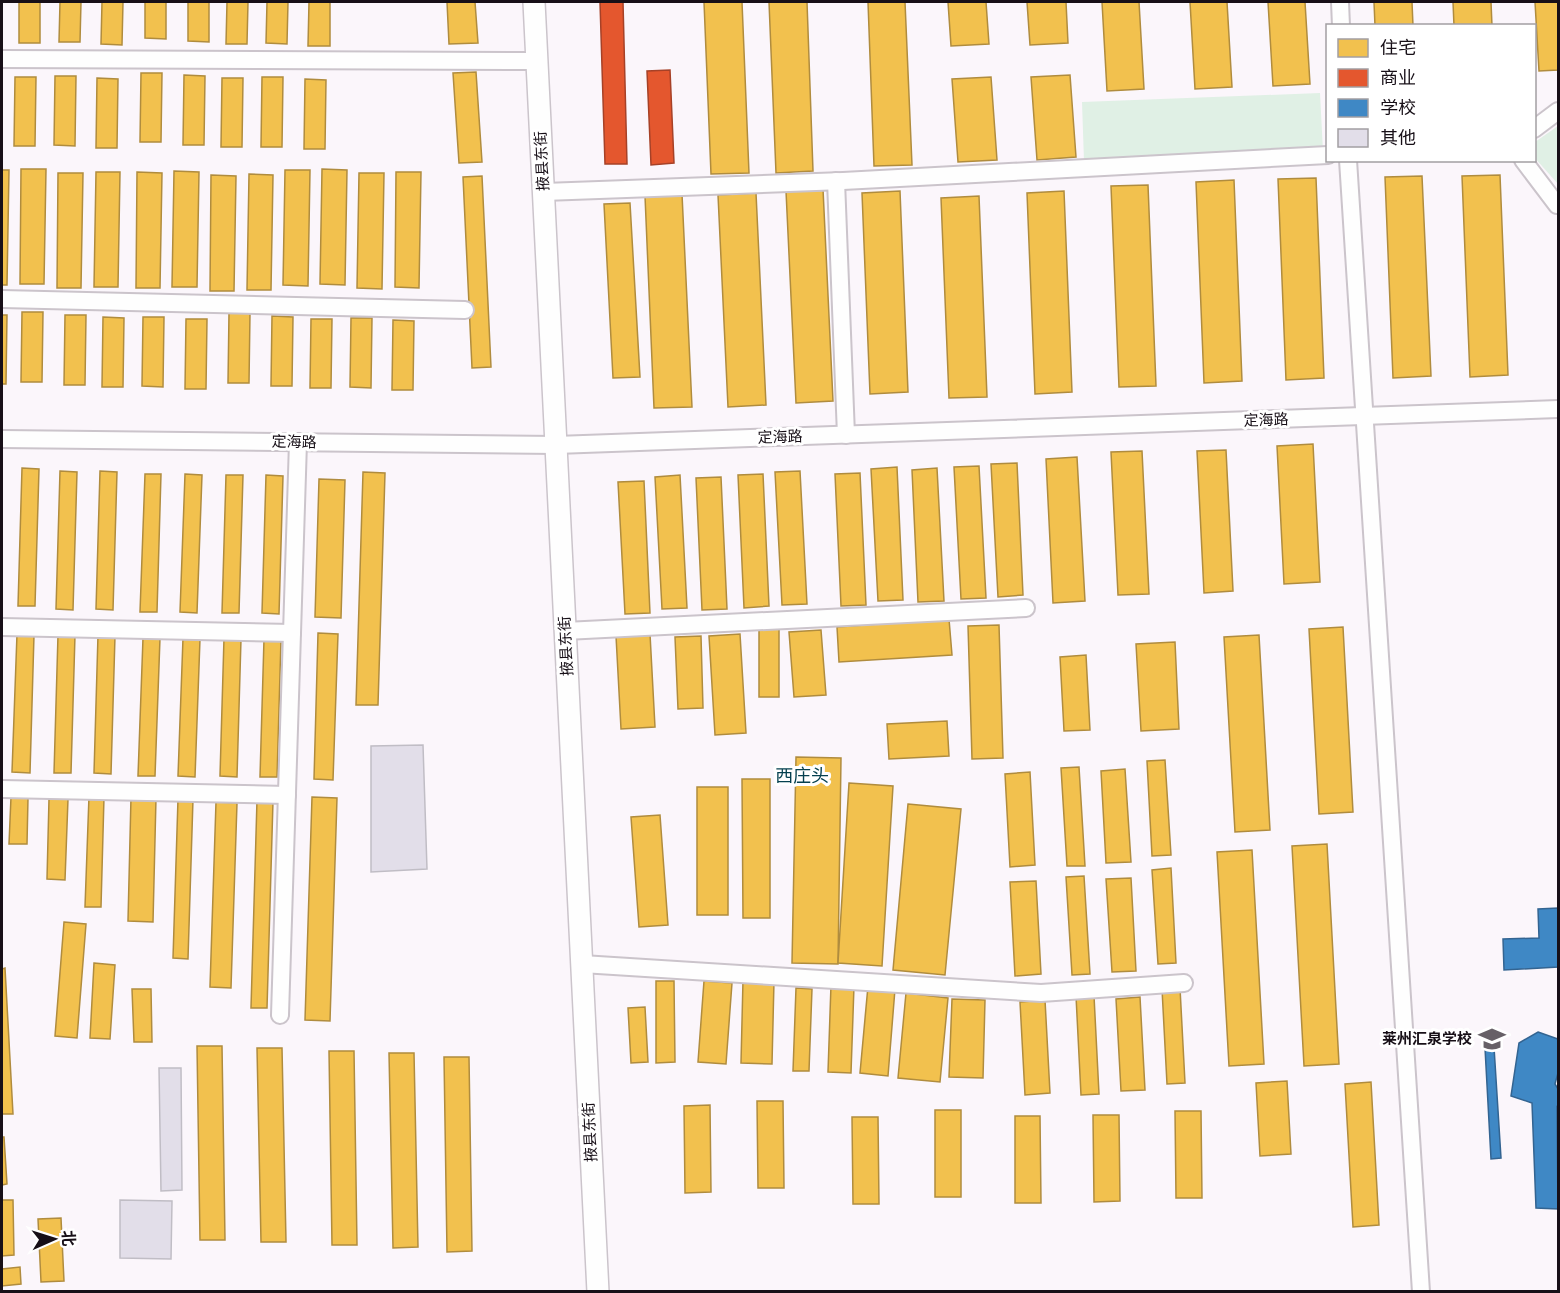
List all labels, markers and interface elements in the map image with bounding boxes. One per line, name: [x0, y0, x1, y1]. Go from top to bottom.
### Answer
legend: [1326, 24, 1536, 162]
text: 住宅: [1380, 37, 1416, 59]
text: 商业: [1380, 67, 1416, 89]
text: 学校: [1380, 97, 1416, 119]
text: 其他: [1380, 127, 1416, 149]
street label: 掖县东街: [531, 131, 553, 191]
street label: 定海路: [1243, 410, 1289, 430]
street label: 定海路: [757, 427, 803, 447]
street label: 定海路: [271, 433, 317, 451]
street label: 掖县东街: [555, 616, 577, 676]
district label: 西庄头: [775, 765, 829, 787]
school or university icon: 莱州汇泉学校: [1477, 1024, 1507, 1054]
place label: 莱州汇泉学校: [1382, 1030, 1472, 1048]
street label: 掖县东街: [579, 1102, 601, 1162]
north arrow: [24, 1209, 84, 1269]
text: 北: [58, 1230, 78, 1247]

